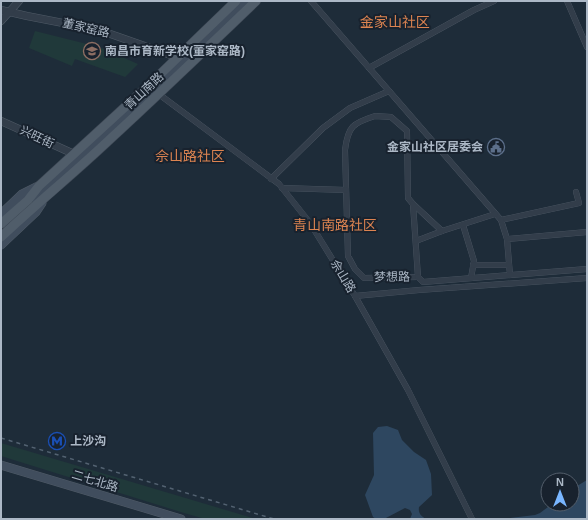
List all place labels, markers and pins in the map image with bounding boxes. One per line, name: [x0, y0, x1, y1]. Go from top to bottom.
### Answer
school or university icon: 南昌市育新学校(董家窑路): [82, 41, 102, 61]
place label: 南昌市育新学校(董家窑路): [105, 44, 245, 58]
public building icon: 金家山社区居委会: [486, 137, 506, 157]
place label: 金家山社区居委会: [387, 140, 483, 154]
metro station icon: 上沙沟: [47, 431, 67, 451]
place label: 上沙沟: [70, 434, 106, 448]

